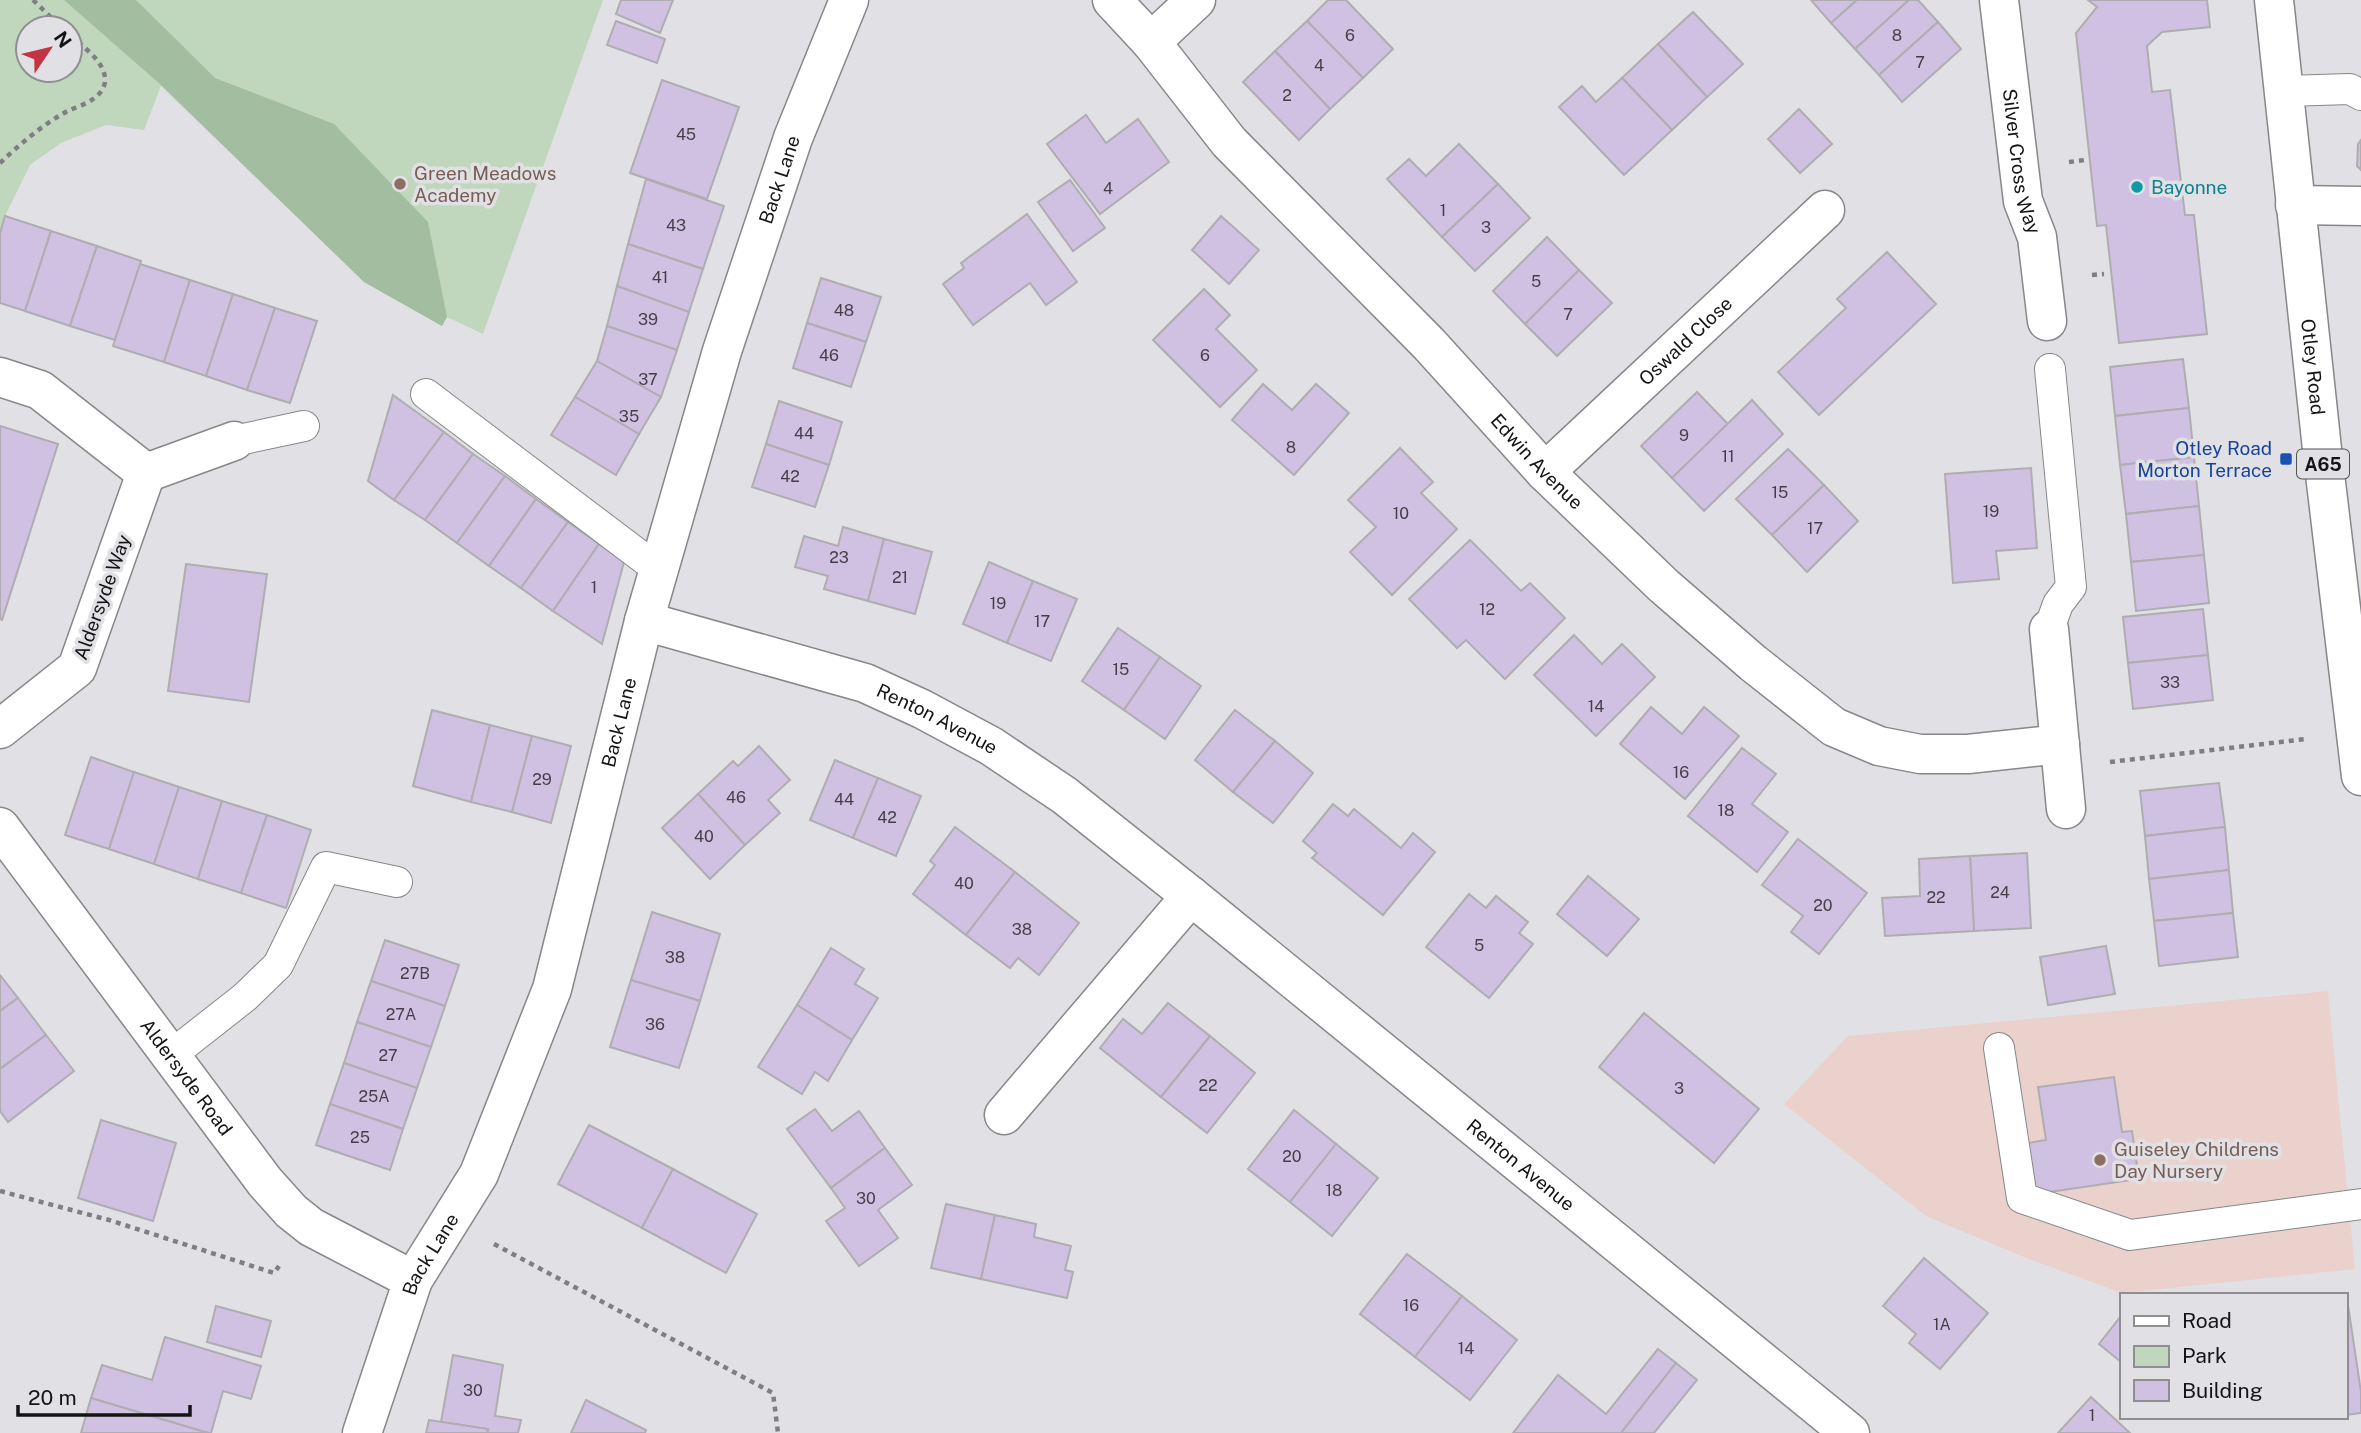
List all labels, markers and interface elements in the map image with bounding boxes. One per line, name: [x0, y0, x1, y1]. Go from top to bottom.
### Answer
north arrow: [14, 14, 84, 84]
house number: 6: [1345, 26, 1355, 45]
house number: 8: [1892, 26, 1902, 45]
text: N: [50, 27, 76, 52]
house number: 7: [1915, 53, 1925, 72]
house number: 4: [1314, 56, 1324, 75]
house number: 2: [1282, 86, 1292, 105]
street label: Silver Cross Way: [1999, 87, 2046, 237]
house number: 45: [676, 125, 696, 144]
street label: Back Lane: [754, 133, 804, 227]
place label: Green Meadows Academy: [414, 162, 556, 206]
marker: Green Meadows Academy: [392, 176, 408, 192]
place label: Bayonne: [2151, 176, 2227, 198]
house number: 4: [1103, 179, 1113, 198]
marker: Bayonne: [2129, 179, 2145, 195]
house number: 1: [1440, 201, 1446, 220]
house number: 43: [666, 216, 686, 235]
house number: 3: [1481, 218, 1491, 237]
house number: 41: [652, 268, 668, 287]
house number: 5: [1531, 272, 1541, 291]
street label: Oswald Close: [1634, 292, 1736, 390]
house number: 48: [834, 301, 854, 320]
house number: 7: [1563, 305, 1573, 324]
house number: 39: [638, 310, 658, 329]
street label: Otley Road: [2297, 318, 2329, 416]
house number: 46: [819, 346, 839, 365]
house number: 6: [1200, 346, 1210, 365]
house number: 37: [638, 370, 658, 389]
house number: 35: [619, 407, 639, 426]
street label: Edwin Avenue: [1487, 409, 1588, 514]
house number: 44: [794, 424, 814, 443]
house number: 9: [1679, 426, 1689, 445]
place label: Otley Road Morton Terrace: [2137, 437, 2272, 481]
house number: 8: [1286, 438, 1296, 457]
house number: 11: [1721, 447, 1735, 466]
road number: A65: [2297, 450, 2349, 478]
marker: Otley Road Morton Terrace: [2278, 451, 2294, 467]
house number: 42: [780, 467, 800, 486]
house number: 15: [1772, 483, 1788, 502]
house number: 19: [1983, 502, 1999, 521]
house number: 10: [1393, 504, 1409, 523]
house number: 17: [1807, 519, 1823, 538]
street label: Aldersyde Way: [69, 531, 135, 663]
house number: 23: [829, 548, 849, 567]
house number: 21: [892, 568, 908, 587]
house number: 1: [591, 578, 597, 597]
house number: 19: [990, 594, 1006, 613]
house number: 12: [1479, 600, 1495, 619]
house number: 17: [1034, 612, 1050, 631]
house number: 15: [1113, 660, 1129, 679]
house number: 33: [2160, 673, 2180, 692]
street label: Back Lane: [597, 675, 640, 769]
street label: Renton Avenue: [873, 679, 1002, 758]
house number: 14: [1588, 697, 1604, 716]
house number: 16: [1673, 763, 1689, 782]
house number: 29: [532, 770, 552, 789]
house number: 46: [726, 788, 746, 807]
house number: 44: [834, 790, 854, 809]
house number: 18: [1718, 801, 1734, 820]
house number: 42: [877, 808, 897, 827]
house number: 40: [694, 827, 714, 846]
house number: 40: [954, 874, 974, 893]
house number: 24: [1990, 883, 2010, 902]
house number: 22: [1926, 888, 1946, 907]
house number: 20: [1813, 896, 1833, 915]
house number: 38: [1012, 920, 1032, 939]
house number: 5: [1474, 936, 1484, 955]
house number: 38: [665, 948, 685, 967]
house number: 27B: [400, 964, 430, 983]
house number: 27A: [386, 1005, 416, 1024]
street label: Aldersyde Road: [136, 1015, 237, 1139]
house number: 36: [645, 1015, 665, 1034]
house number: 27: [378, 1046, 398, 1065]
house number: 22: [1198, 1076, 1218, 1095]
house number: 3: [1674, 1079, 1684, 1098]
house number: 25A: [358, 1087, 390, 1106]
street label: Renton Avenue: [1462, 1114, 1579, 1215]
house number: 25: [350, 1128, 370, 1147]
place label: Guiseley Childrens Day Nursery: [2114, 1138, 2279, 1182]
house number: 20: [1282, 1147, 1302, 1166]
marker: Guiseley Childrens Day Nursery: [2092, 1152, 2108, 1168]
house number: 18: [1326, 1181, 1342, 1200]
house number: 30: [856, 1189, 876, 1208]
street label: Back Lane: [398, 1209, 463, 1298]
legend: [2120, 1293, 2347, 1419]
house number: 16: [1403, 1296, 1419, 1315]
text: Road: [2182, 1308, 2232, 1333]
house number: 1A: [1933, 1315, 1951, 1334]
house number: 14: [1458, 1339, 1474, 1358]
text: Park: [2182, 1343, 2227, 1368]
scale bar: [18, 1374, 189, 1418]
text: Building: [2182, 1378, 2263, 1403]
house number: 30: [463, 1381, 483, 1400]
text: 20 m: [28, 1385, 77, 1410]
house number: 1: [2089, 1406, 2095, 1425]

